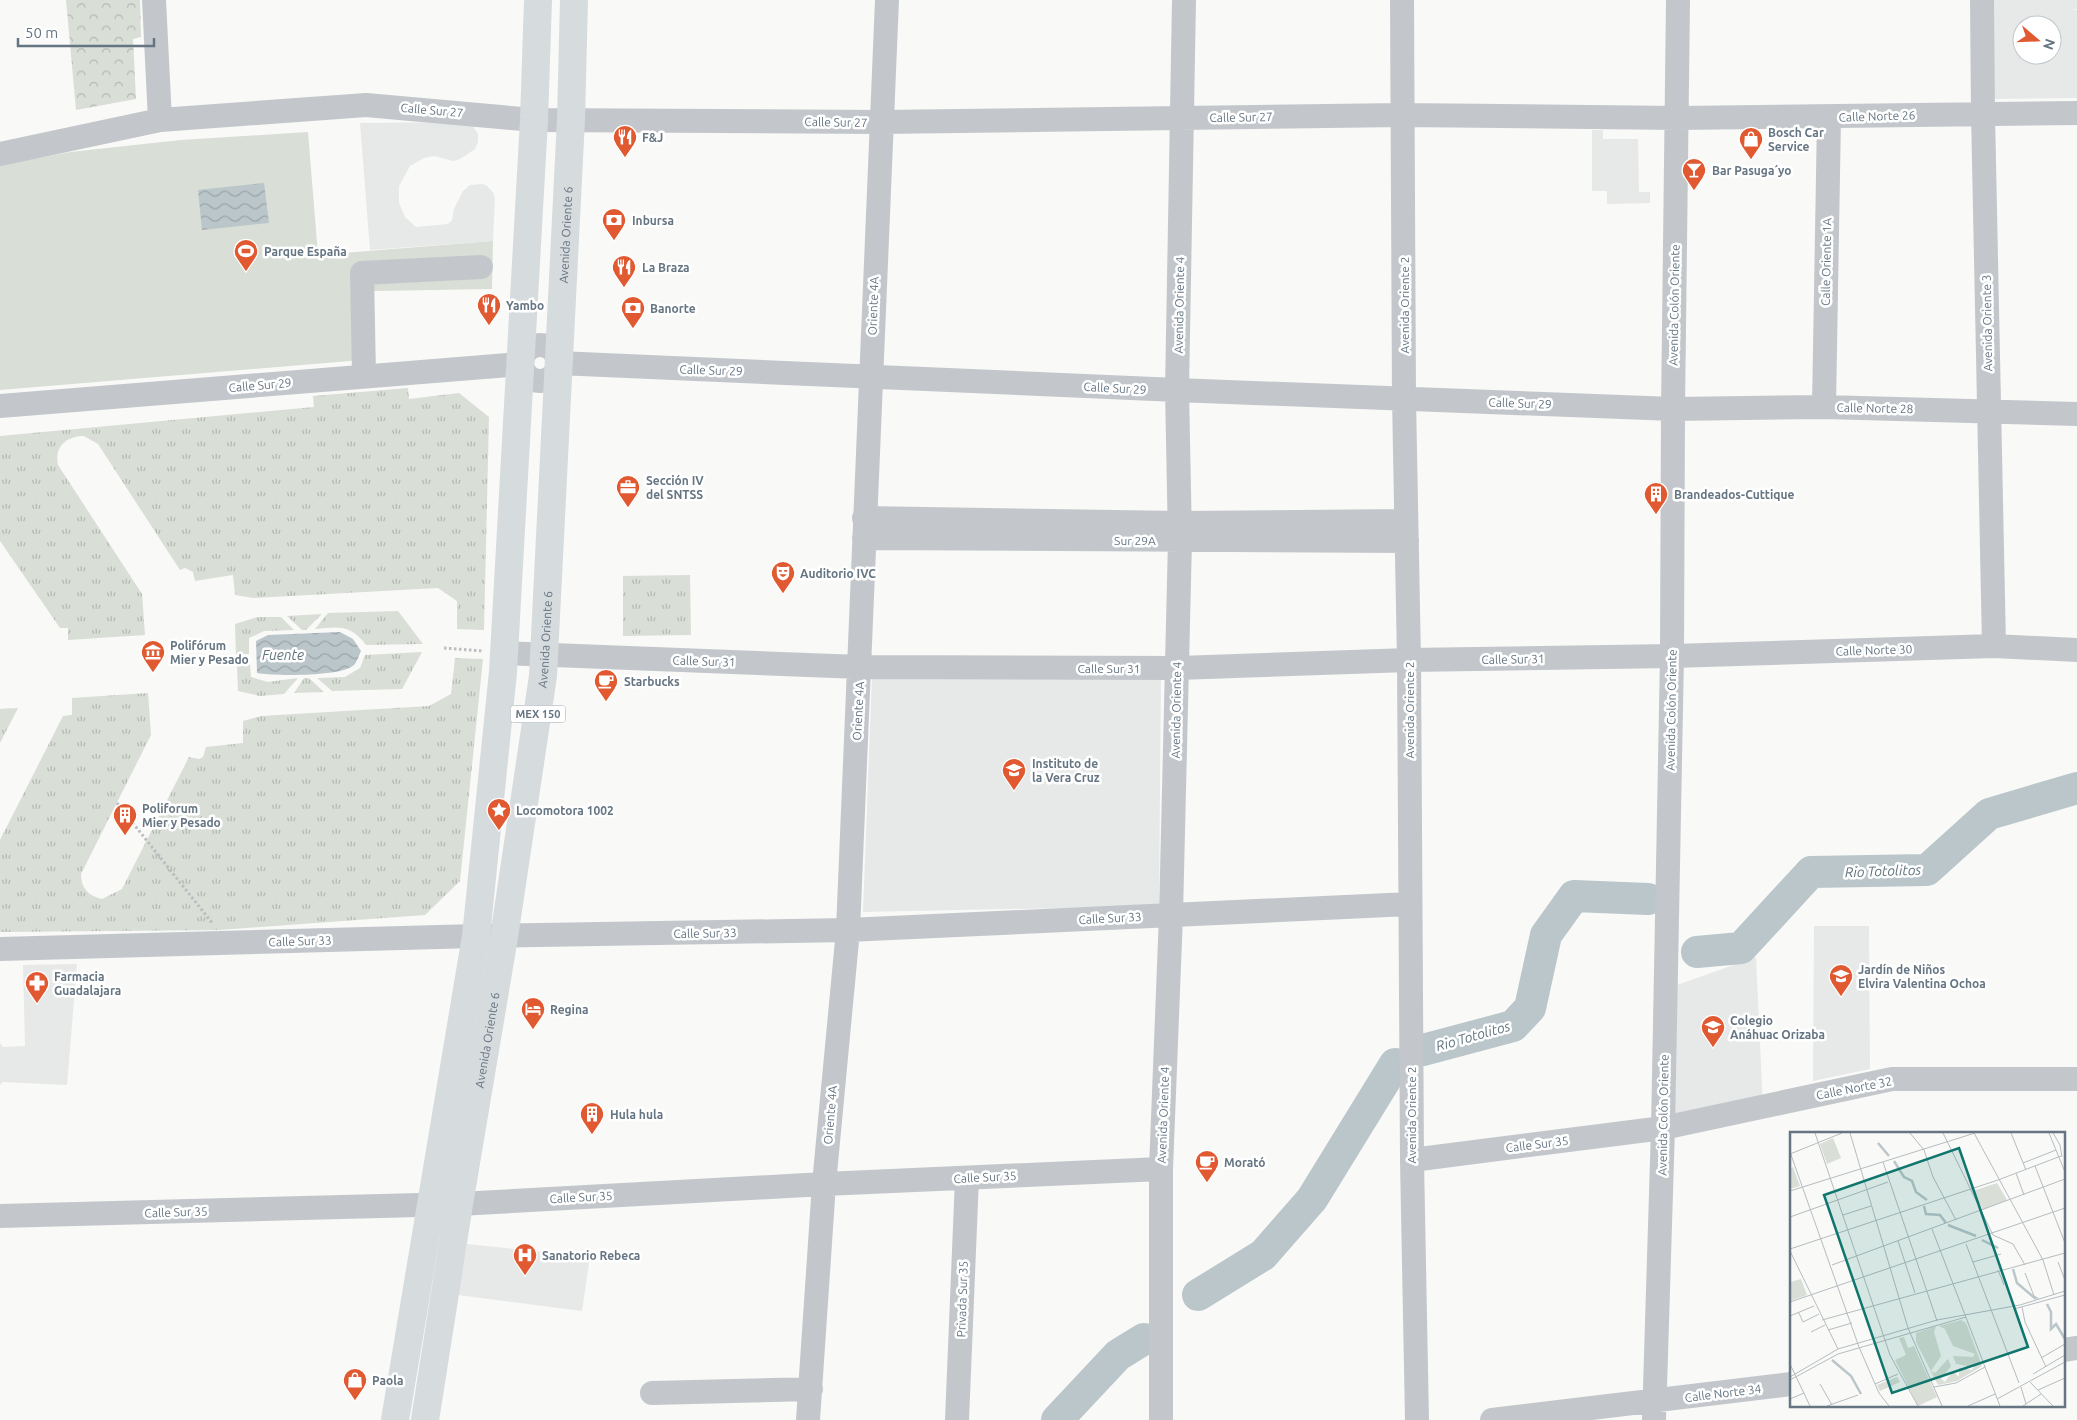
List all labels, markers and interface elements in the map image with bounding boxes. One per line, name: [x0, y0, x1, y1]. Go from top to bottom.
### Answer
scale bar: [18, 15, 154, 47]
north arrow: [2012, 15, 2062, 65]
text: 50 m: [25, 24, 58, 41]
text: N: [2040, 37, 2059, 52]
street label: Calle Sur 27: [400, 101, 464, 119]
street label: Calle Norte 26: [1838, 108, 1916, 124]
street label: Calle Sur 27: [1209, 110, 1273, 124]
street label: Calle Sur 27: [804, 115, 868, 129]
restaurant icon: F&J: [612, 124, 638, 158]
shop icon: Bosch Car Service: [1738, 126, 1764, 160]
place label: Bosch Car Service: [1768, 126, 1824, 153]
place label: F&J: [642, 131, 663, 144]
bar icon: Bar Pasuga´yo: [1681, 157, 1707, 191]
place label: Bar Pasuga´yo: [1712, 164, 1792, 177]
street label: Avenida Oriente 6: [556, 186, 574, 284]
bank icon: Inbursa: [601, 207, 627, 241]
place label: Inbursa: [632, 214, 674, 227]
street label: Calle Oriente 1A: [1819, 218, 1833, 306]
sports icon: Parque España: [233, 238, 259, 272]
street label: Avenida Colón Oriente: [1666, 244, 1682, 366]
place label: Parque España: [264, 245, 347, 258]
restaurant icon: La Braza: [611, 254, 637, 288]
street label: Avenida Oriente 4: [1172, 256, 1186, 354]
street label: Avenida Oriente 2: [1398, 257, 1411, 353]
place label: La Braza: [642, 261, 690, 274]
street label: Avenida Oriente 3: [1980, 274, 1994, 372]
street label: Oriente 4A: [865, 276, 881, 336]
restaurant icon: Yambo: [476, 292, 502, 326]
bank icon: Banorte: [620, 295, 646, 329]
place label: Yambo: [506, 299, 544, 312]
place label: Banorte: [650, 302, 696, 315]
street label: Calle Sur 29: [679, 362, 743, 378]
street label: Calle Sur 29: [228, 376, 292, 394]
street label: Calle Sur 29: [1083, 380, 1147, 396]
street label: Calle Sur 29: [1488, 395, 1552, 411]
street label: Calle Norte 28: [1836, 401, 1914, 415]
office icon: Sección IV del SNTSS: [615, 474, 641, 508]
place label: Sección IV del SNTSS: [646, 474, 704, 501]
building icon: Brandeados-Cuttique: [1643, 481, 1669, 515]
place label: Brandeados-Cuttique: [1674, 488, 1795, 501]
street label: Sur 29A: [1114, 534, 1156, 547]
theatre icon: Auditorio IVC: [770, 560, 796, 594]
place label: Auditorio IVC: [800, 567, 876, 580]
street label: Avenida Oriente 6: [535, 590, 554, 689]
museum icon: Polifórum Mier y Pesado: [140, 639, 166, 673]
place label: Polifórum Mier y Pesado: [170, 639, 249, 666]
street label: Calle Norte 30: [1835, 642, 1913, 658]
water label: Fuente: [262, 647, 304, 663]
street label: Avenida Colón Oriente: [1663, 649, 1679, 771]
street label: Calle Sur 31: [1481, 652, 1545, 666]
street label: Calle Sur 31: [672, 653, 736, 669]
street label: Avenida Oriente 4: [1169, 661, 1183, 759]
street label: Calle Sur 31: [1077, 662, 1141, 675]
street label: Avenida Oriente 2: [1403, 662, 1416, 758]
cafe icon: Starbucks: [593, 668, 619, 702]
place label: Starbucks: [624, 675, 680, 688]
street label: Oriente 4A: [850, 681, 866, 741]
road number: MEX 150: [510, 706, 566, 722]
school or university icon: Instituto de la Vera Cruz: [1001, 757, 1027, 791]
place label: Instituto de la Vera Cruz: [1032, 757, 1100, 784]
place icon: Locomotora 1002: [486, 797, 512, 831]
building icon: Poliforum Mier y Pesado: [112, 802, 138, 836]
place label: Poliforum Mier y Pesado: [142, 802, 221, 829]
place label: Locomotora 1002: [516, 804, 614, 817]
water label: Rio Totolitos: [1845, 862, 1922, 880]
street label: Calle Sur 33: [1078, 910, 1142, 926]
street label: Calle Sur 33: [673, 926, 737, 940]
street label: Calle Sur 33: [268, 933, 332, 949]
school or university icon: Jardín de Niños Elvira Valentina Ochoa: [1828, 963, 1854, 997]
place label: Jardín de Niños Elvira Valentina Ochoa: [1858, 963, 1986, 990]
pharmacy icon: Farmacia Guadalajara: [24, 970, 50, 1004]
place label: Farmacia Guadalajara: [54, 970, 121, 997]
street label: Avenida Oriente 6: [472, 991, 501, 1089]
hotel icon: Regina: [520, 996, 546, 1030]
place label: Regina: [550, 1003, 589, 1016]
school or university icon: Colegio Anáhuac Orizaba: [1700, 1014, 1726, 1048]
place label: Colegio Anáhuac Orizaba: [1730, 1014, 1825, 1041]
water label: Rio Totolitos: [1434, 1018, 1512, 1054]
street label: Avenida Colón Oriente: [1655, 1054, 1671, 1176]
street label: Avenida Oriente 4: [1155, 1066, 1171, 1164]
street label: Avenida Oriente 2: [1405, 1067, 1418, 1163]
street label: Calle Norte 32: [1815, 1074, 1893, 1102]
street label: Oriente 4A: [821, 1085, 839, 1145]
building icon: Hula hula: [579, 1101, 605, 1135]
place label: Hula hula: [610, 1108, 663, 1121]
inset map: [1790, 1132, 2064, 1408]
street label: Calle Sur 35: [1505, 1134, 1569, 1154]
cafe icon: Morató: [1194, 1149, 1220, 1183]
place label: Morató: [1224, 1156, 1265, 1169]
street label: Calle Sur 35: [953, 1169, 1017, 1185]
street label: Calle Sur 35: [549, 1189, 613, 1205]
street label: Calle Sur 35: [144, 1204, 208, 1220]
hospital icon: Sanatorio Rebeca: [512, 1242, 538, 1276]
place label: Sanatorio Rebeca: [542, 1249, 640, 1262]
street label: Privada Sur 35: [954, 1261, 970, 1337]
shop icon: Paola: [342, 1367, 368, 1401]
place label: Paola: [372, 1374, 403, 1387]
street label: Calle Norte 34: [1684, 1382, 1762, 1404]

